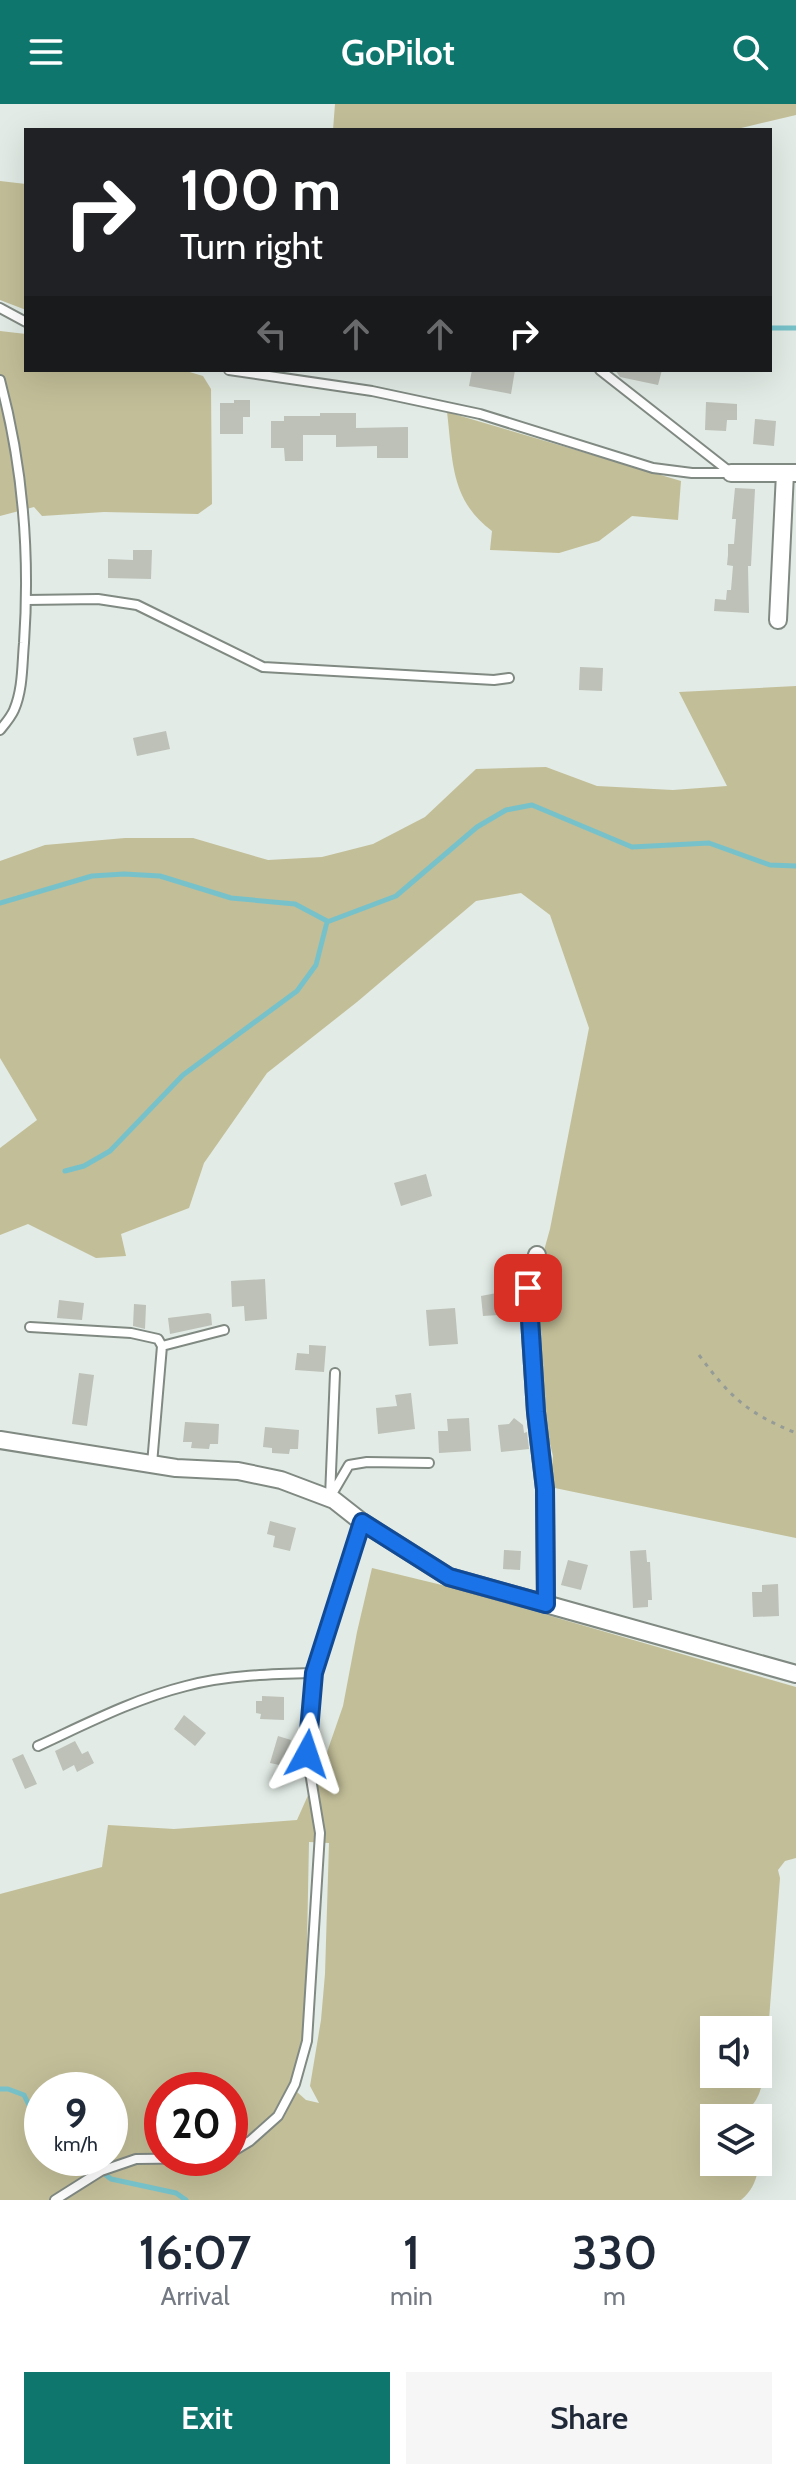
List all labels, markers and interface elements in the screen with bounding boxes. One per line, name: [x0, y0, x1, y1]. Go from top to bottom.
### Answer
icon: menu: [24, 30, 68, 74]
text: GoPilot: [341, 30, 455, 74]
icon: search: [728, 30, 772, 74]
text: 100 m: [180, 156, 341, 224]
icon: right: [48, 160, 152, 264]
text: Turn right: [180, 224, 323, 268]
icon: left: [250, 312, 294, 356]
icon: ahead: [334, 312, 378, 356]
icon: ahead: [418, 312, 462, 356]
icon: right: [502, 312, 546, 356]
pin: [494, 1254, 562, 1322]
icon: arrive: [506, 1266, 550, 1310]
position arrow: [265, 1712, 349, 1796]
map controls: [700, 2016, 772, 2176]
button: sound: [700, 2016, 772, 2088]
speed limit sign: 20: [144, 2072, 248, 2176]
text: 9: [65, 2089, 87, 2138]
button: layers: [700, 2104, 772, 2176]
text: km/h: [54, 2132, 98, 2156]
text: 16:07: [139, 2223, 251, 2281]
text: 1: [403, 2223, 420, 2281]
text: 330: [572, 2223, 657, 2281]
text: Arrival: [160, 2280, 230, 2312]
text: min: [390, 2280, 433, 2312]
text: m: [603, 2280, 626, 2312]
button: Exit: [24, 2372, 390, 2464]
button: Share: [406, 2372, 772, 2464]

